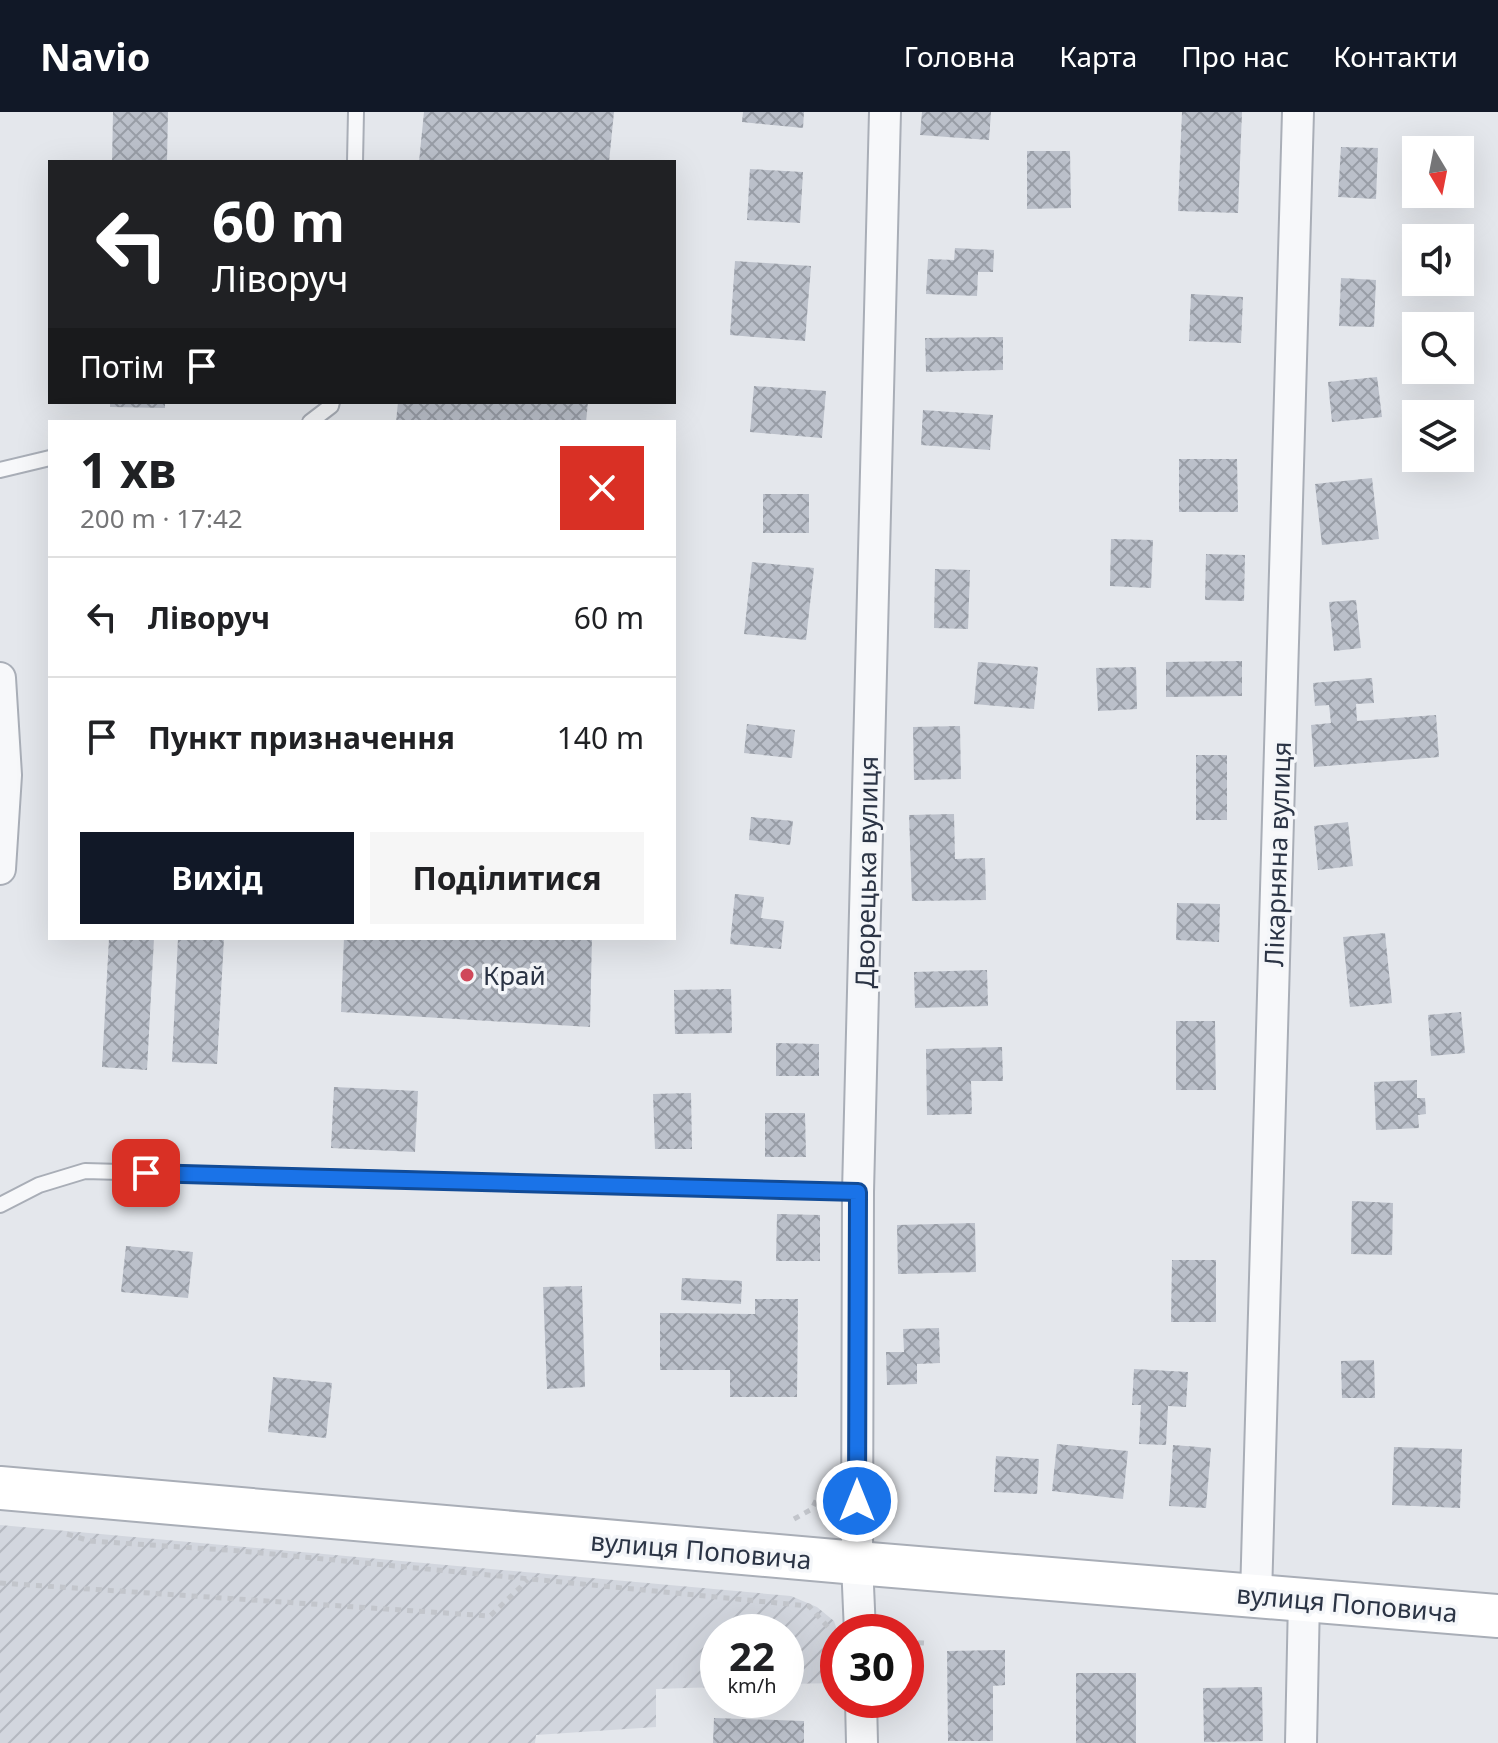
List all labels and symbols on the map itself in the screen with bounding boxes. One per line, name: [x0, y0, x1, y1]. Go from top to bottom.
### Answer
north arrow: [1402, 136, 1474, 208]
street label: Лікарняна вулиця: [1255, 741, 1299, 967]
street label: Дворецька вулиця: [846, 755, 886, 989]
place label: Край: [483, 957, 546, 993]
marker: Край: [458, 966, 476, 984]
pin: [112, 1139, 180, 1207]
position arrow: [815, 1459, 899, 1543]
street label: вулиця Поповича: [589, 1522, 813, 1578]
street label: вулиця Поповича: [1235, 1575, 1459, 1631]
speed limit sign: 30: [820, 1614, 924, 1718]

